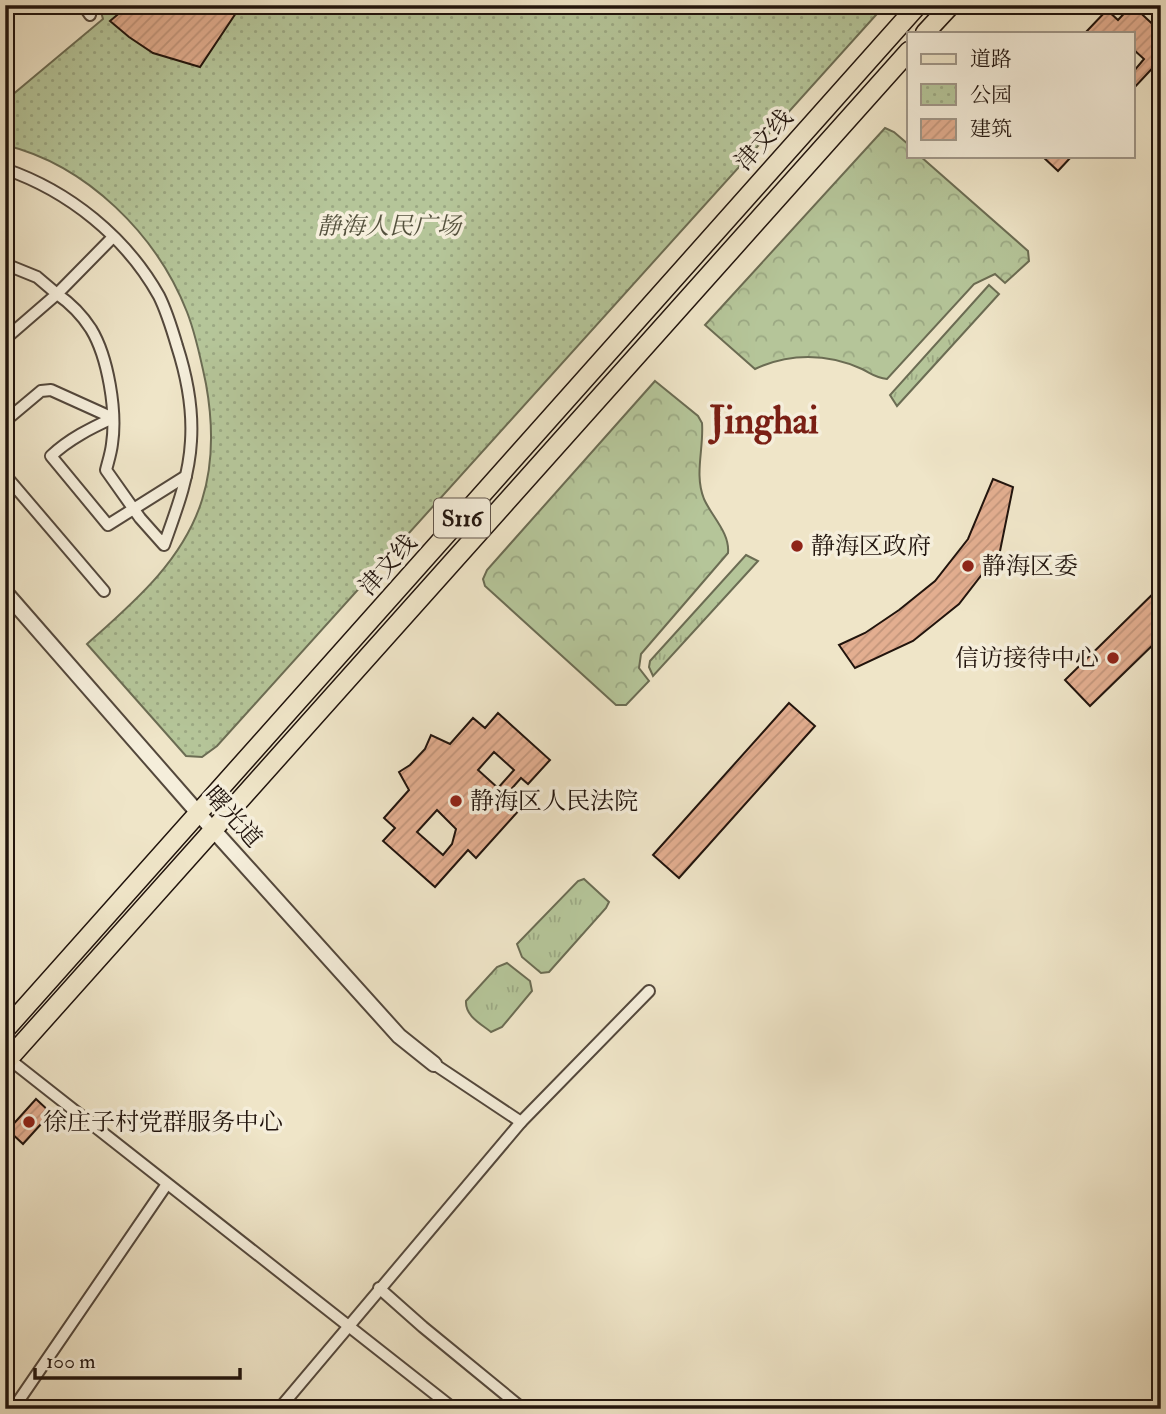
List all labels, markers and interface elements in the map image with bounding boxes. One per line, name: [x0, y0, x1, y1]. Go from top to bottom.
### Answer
legend: [907, 32, 1134, 158]
text: 道路: [970, 46, 1012, 73]
text: 公园: [970, 82, 1012, 109]
street label: 津文线: [728, 103, 800, 177]
text: 建筑: [970, 116, 1012, 143]
park label: 静海人民广场: [317, 211, 463, 242]
district label: Jinghai: [707, 397, 819, 445]
road number: S116: [434, 498, 490, 538]
street label: 津文线: [352, 528, 424, 602]
place label: 静海区政府: [811, 531, 931, 562]
marker: 静海区政府: [789, 538, 805, 554]
place label: 静海区委: [982, 551, 1078, 582]
marker: 静海区委: [960, 558, 976, 574]
place label: 信访接待中心: [955, 643, 1099, 674]
marker: 信访接待中心: [1105, 650, 1121, 666]
street label: 曙光道: [197, 780, 269, 854]
place label: 静海区人民法院: [470, 786, 638, 817]
marker: 静海区人民法院: [448, 793, 464, 809]
place label: 徐庄子村党群服务中心: [43, 1107, 283, 1138]
marker: 徐庄子村党群服务中心: [21, 1114, 37, 1130]
scale bar: [35, 1337, 240, 1381]
text: 100 m: [46, 1348, 96, 1375]

